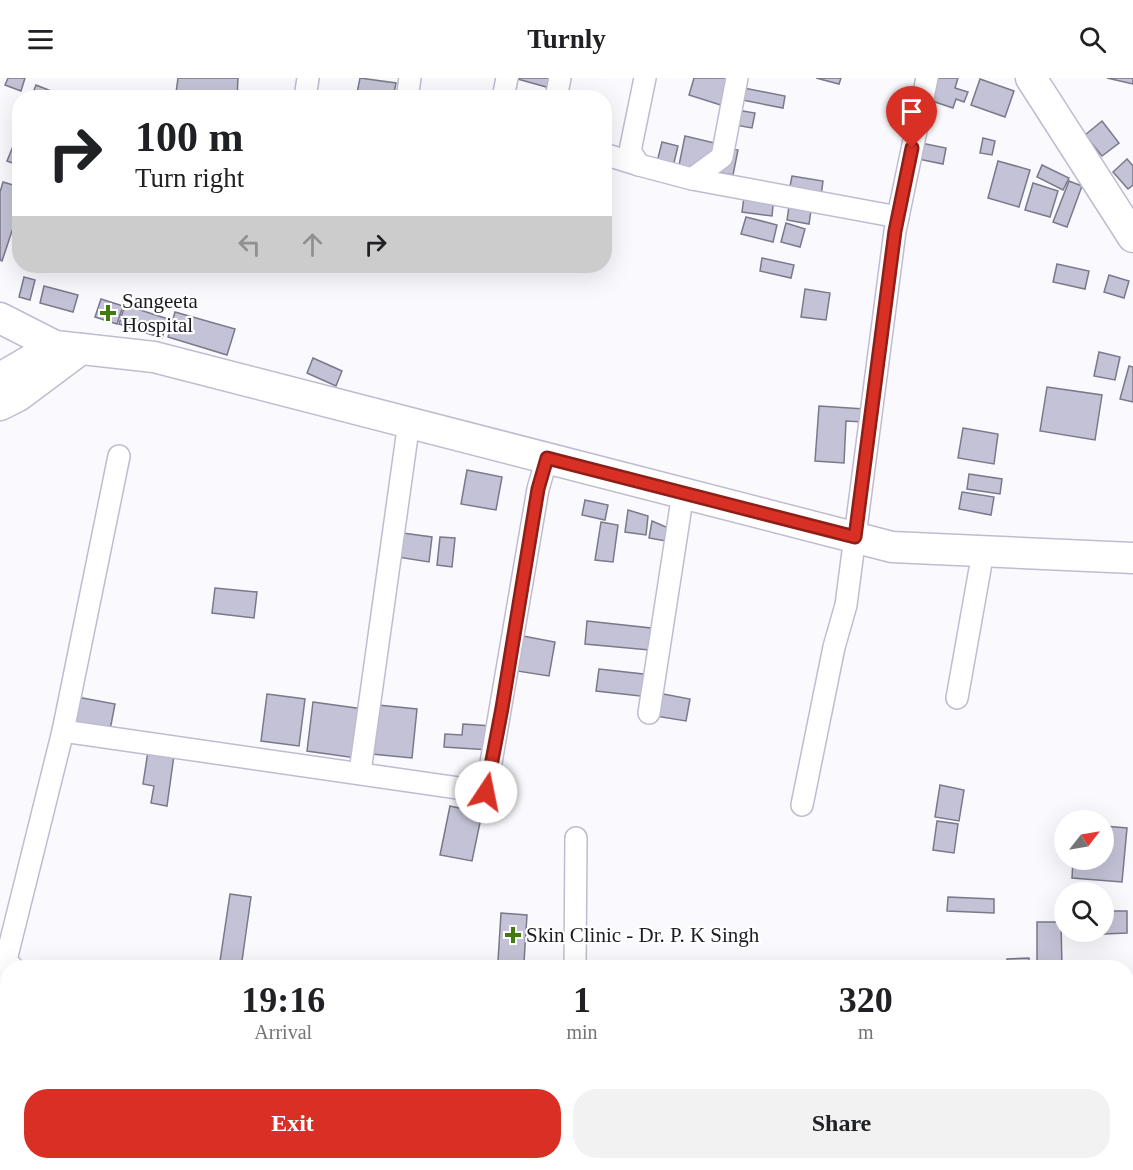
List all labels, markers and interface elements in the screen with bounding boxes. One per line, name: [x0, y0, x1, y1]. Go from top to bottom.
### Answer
icon: menu: [24, 23, 57, 56]
icon: search: [1076, 23, 1109, 56]
text: Turnly: [527, 24, 606, 54]
pin: [886, 86, 937, 148]
icon: arrive: [895, 95, 928, 128]
icon: right: [36, 114, 114, 192]
text: 100 m: [135, 114, 244, 160]
text: Turn right: [135, 163, 244, 193]
icon: left: [233, 228, 266, 261]
icon: ahead: [296, 228, 329, 261]
icon: right: [359, 228, 392, 261]
place label: Sangeeta Hospital: [122, 289, 198, 337]
marker: Sangeeta Hospital: [99, 304, 117, 322]
position arrow: [454, 760, 518, 824]
north arrow: [1054, 810, 1114, 870]
map controls: [1054, 810, 1114, 942]
button: search: [1054, 882, 1114, 942]
place label: Skin Clinic - Dr. P. K Singh: [526, 923, 760, 947]
marker: Skin Clinic - Dr. P. K Singh: [504, 926, 522, 944]
text: 19:16: [241, 980, 325, 1020]
text: 1: [573, 980, 591, 1020]
text: 320: [839, 980, 893, 1020]
text: Arrival: [254, 1021, 312, 1043]
text: min: [566, 1021, 598, 1043]
text: m: [858, 1021, 874, 1043]
button: Exit: [24, 1089, 561, 1158]
button: Share: [573, 1089, 1110, 1158]

